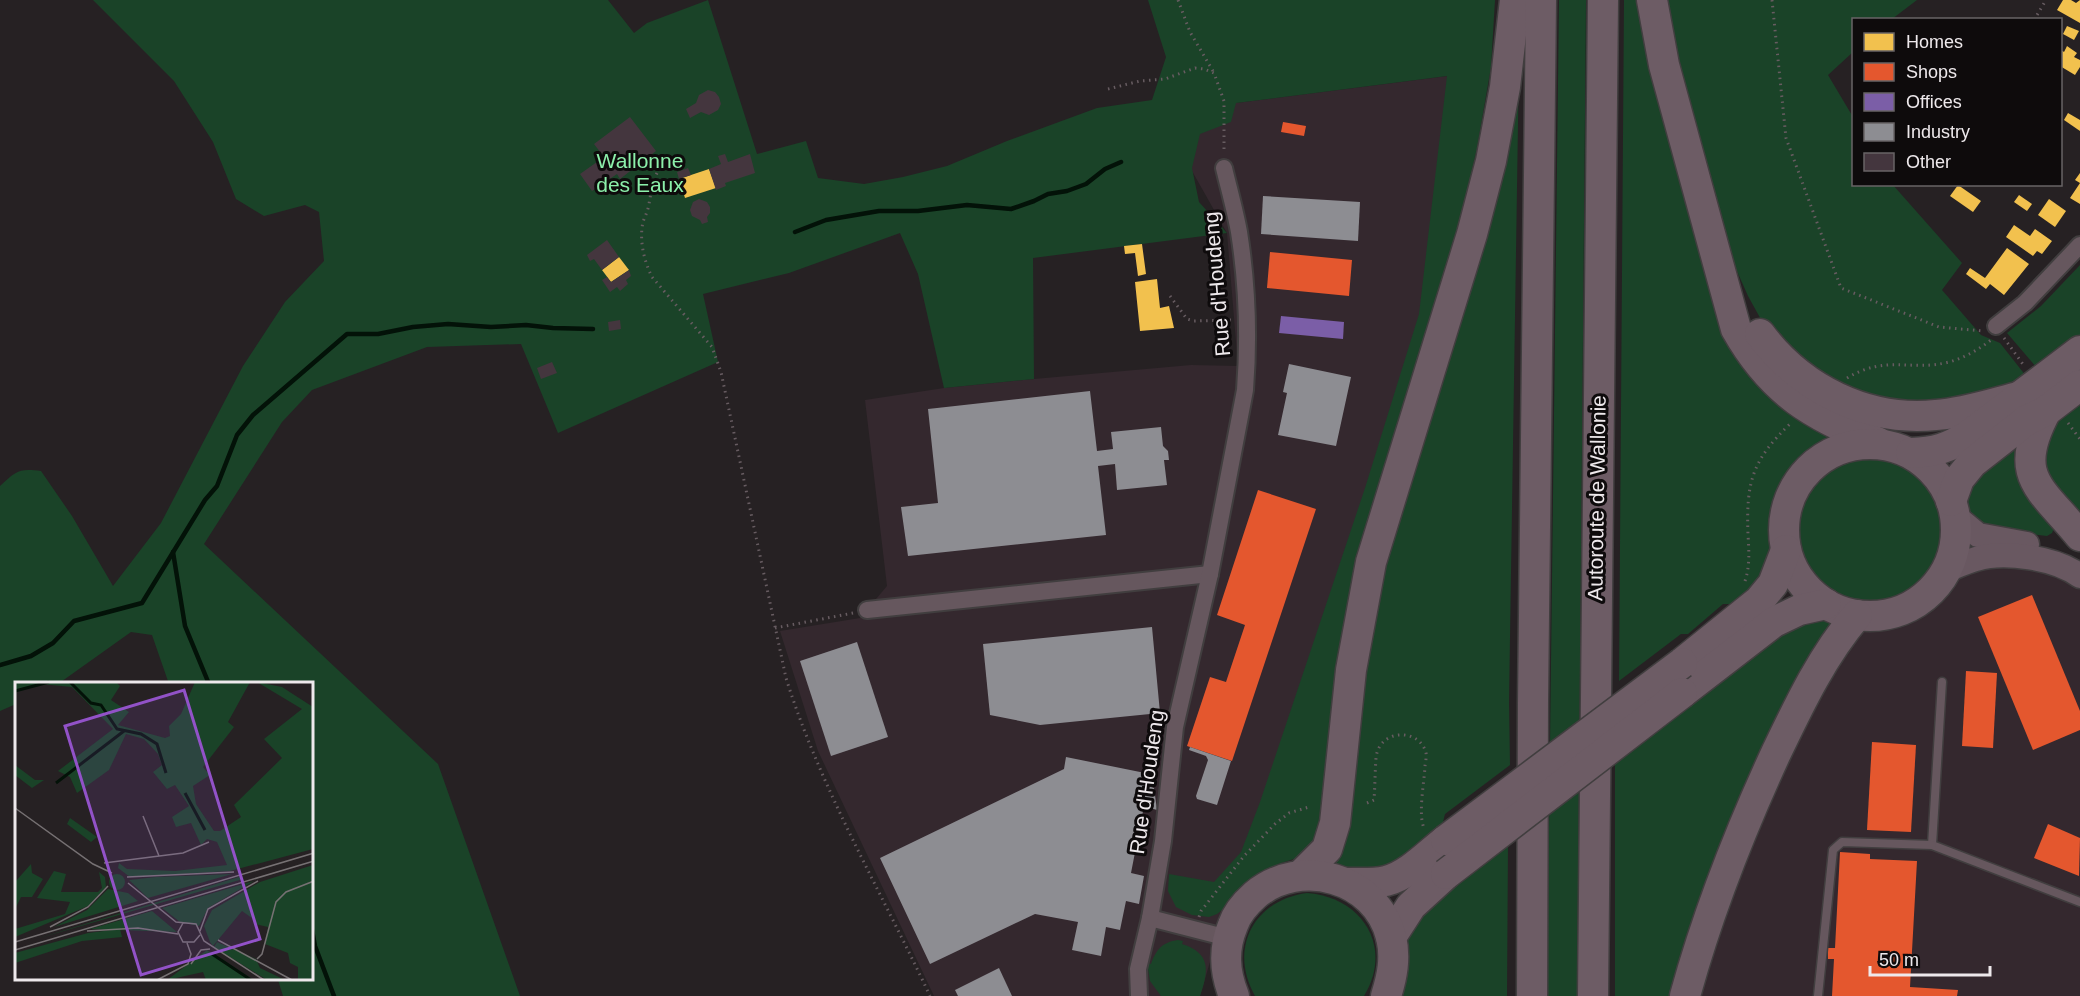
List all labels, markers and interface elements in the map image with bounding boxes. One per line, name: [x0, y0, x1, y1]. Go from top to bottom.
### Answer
legend: [1852, 18, 2062, 186]
text: Homes: [1906, 32, 1963, 52]
text: Shops: [1906, 62, 1957, 82]
text: Offices: [1906, 92, 1962, 112]
text: Industry: [1906, 122, 1970, 142]
park label: Wallonne des Eaux: [596, 149, 684, 196]
text: Other: [1906, 152, 1951, 172]
street label: Rue d'Houdeng: [1199, 211, 1234, 357]
street label: Autoroute de Wallonie: [1583, 395, 1610, 601]
inset map: [15, 682, 314, 981]
street label: Rue d'Houdeng: [1125, 708, 1168, 855]
scale bar: [1870, 939, 1990, 977]
text: 50 m: [1879, 950, 1919, 970]

